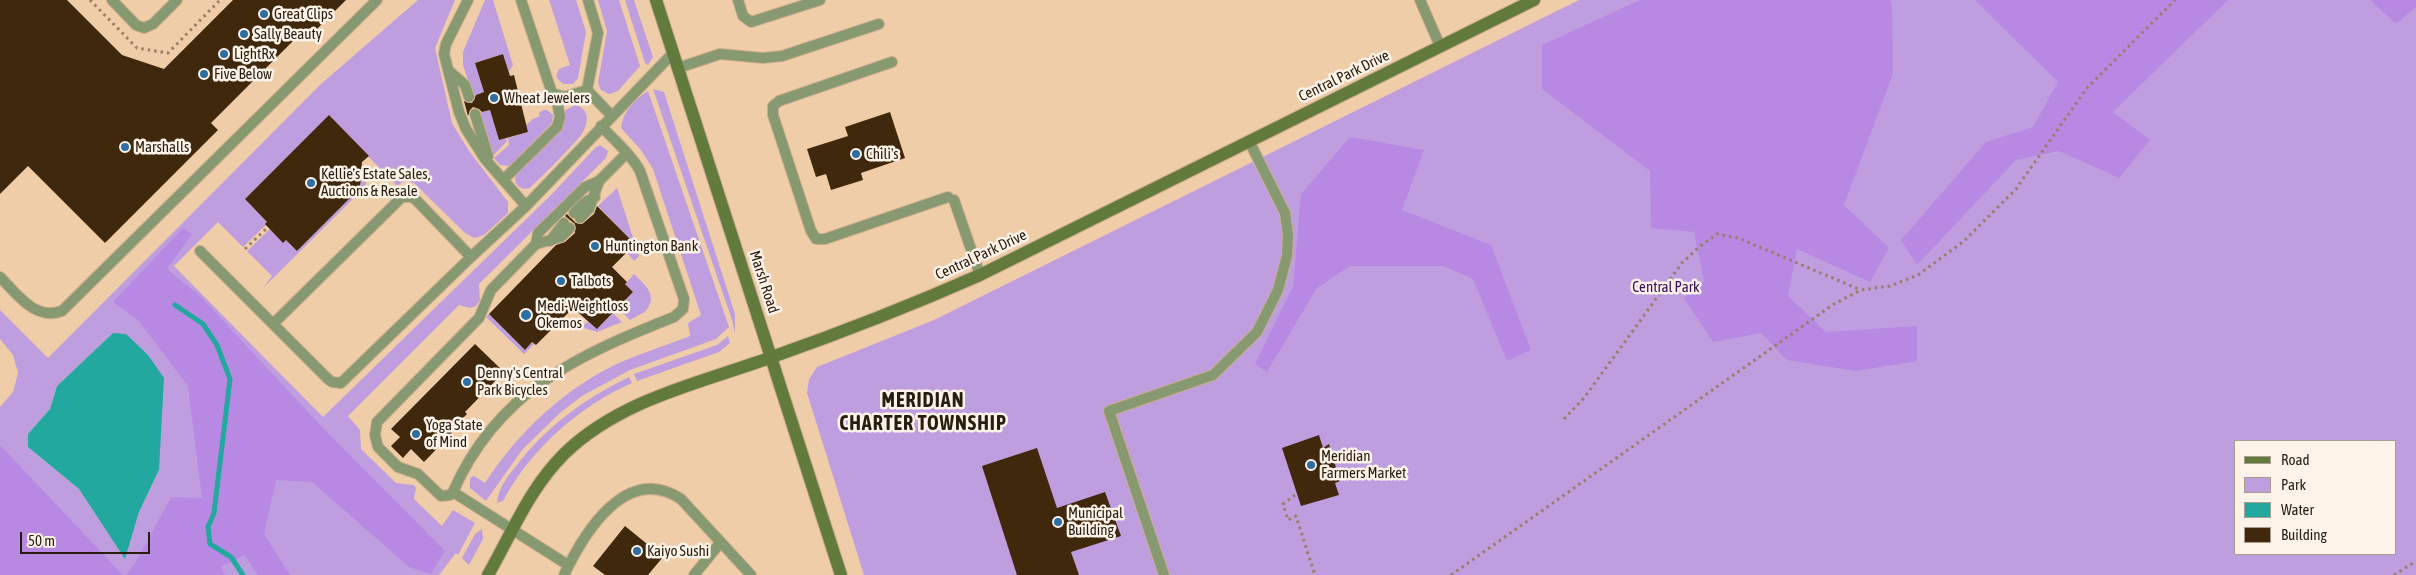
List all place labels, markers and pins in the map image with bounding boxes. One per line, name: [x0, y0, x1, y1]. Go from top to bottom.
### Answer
place label: Great Clips: [274, 5, 333, 23]
marker: Great Clips: [258, 8, 270, 20]
place label: Sally Beauty: [254, 25, 322, 43]
marker: Sally Beauty: [238, 28, 250, 40]
place label: LightRx: [234, 45, 275, 63]
marker: LightRx: [218, 48, 230, 60]
place label: Five Below: [214, 65, 272, 83]
marker: Five Below: [198, 68, 210, 80]
place label: Wheat Jewelers: [504, 89, 590, 107]
marker: Wheat Jewelers: [488, 92, 500, 104]
place label: Marshalls: [135, 138, 189, 156]
marker: Marshalls: [119, 141, 131, 153]
place label: Chili's: [866, 145, 899, 163]
marker: Chili's: [850, 148, 862, 160]
place label: Kellie's Estate Sales, Auctions & Resale: [321, 165, 430, 200]
marker: Kellie's Estate Sales, Auctions & Resale: [305, 177, 317, 189]
place label: Huntington Bank: [605, 237, 698, 255]
marker: Huntington Bank: [589, 240, 601, 252]
place label: Talbots: [571, 272, 611, 290]
marker: Talbots: [555, 275, 567, 287]
place label: Medi-Weightloss Okemos: [537, 297, 628, 332]
marker: Medi-Weightloss Okemos: [519, 308, 533, 322]
place label: Denny's Central Park Bicycles: [477, 364, 563, 399]
marker: Denny's Central Park Bicycles: [461, 376, 473, 388]
place label: Yoga State of Mind: [426, 416, 483, 451]
marker: Yoga State of Mind: [410, 428, 422, 440]
place label: Meridian Farmers Market: [1321, 447, 1406, 482]
marker: Meridian Farmers Market: [1305, 459, 1317, 471]
place label: Municipal Building: [1068, 504, 1123, 539]
marker: Municipal Building: [1052, 516, 1064, 528]
place label: Kaiyo Sushi: [647, 542, 709, 560]
marker: Kaiyo Sushi: [631, 545, 643, 557]

